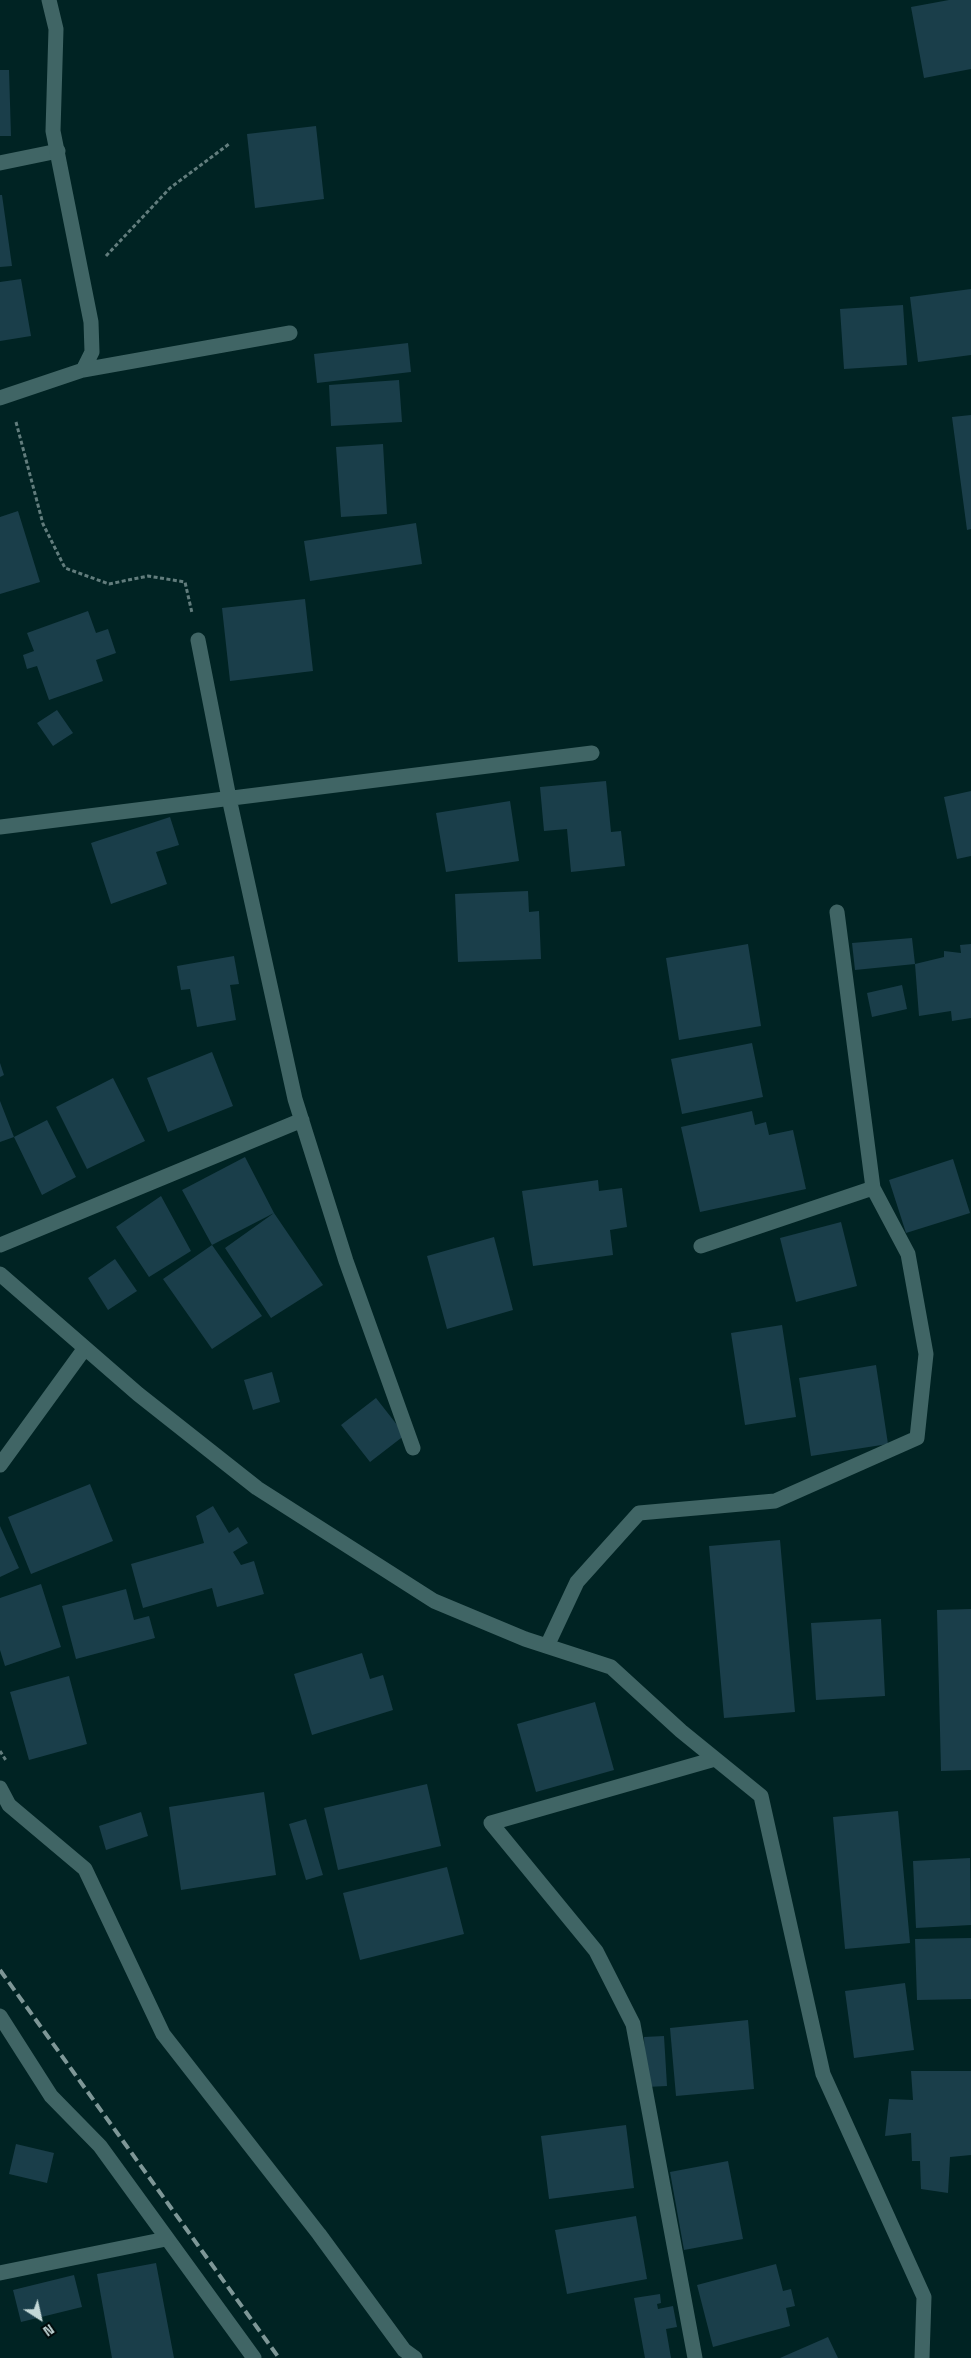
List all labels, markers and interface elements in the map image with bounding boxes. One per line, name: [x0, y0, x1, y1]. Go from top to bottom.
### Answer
north arrow: [15, 2293, 65, 2343]
text: N: [40, 2320, 58, 2340]

